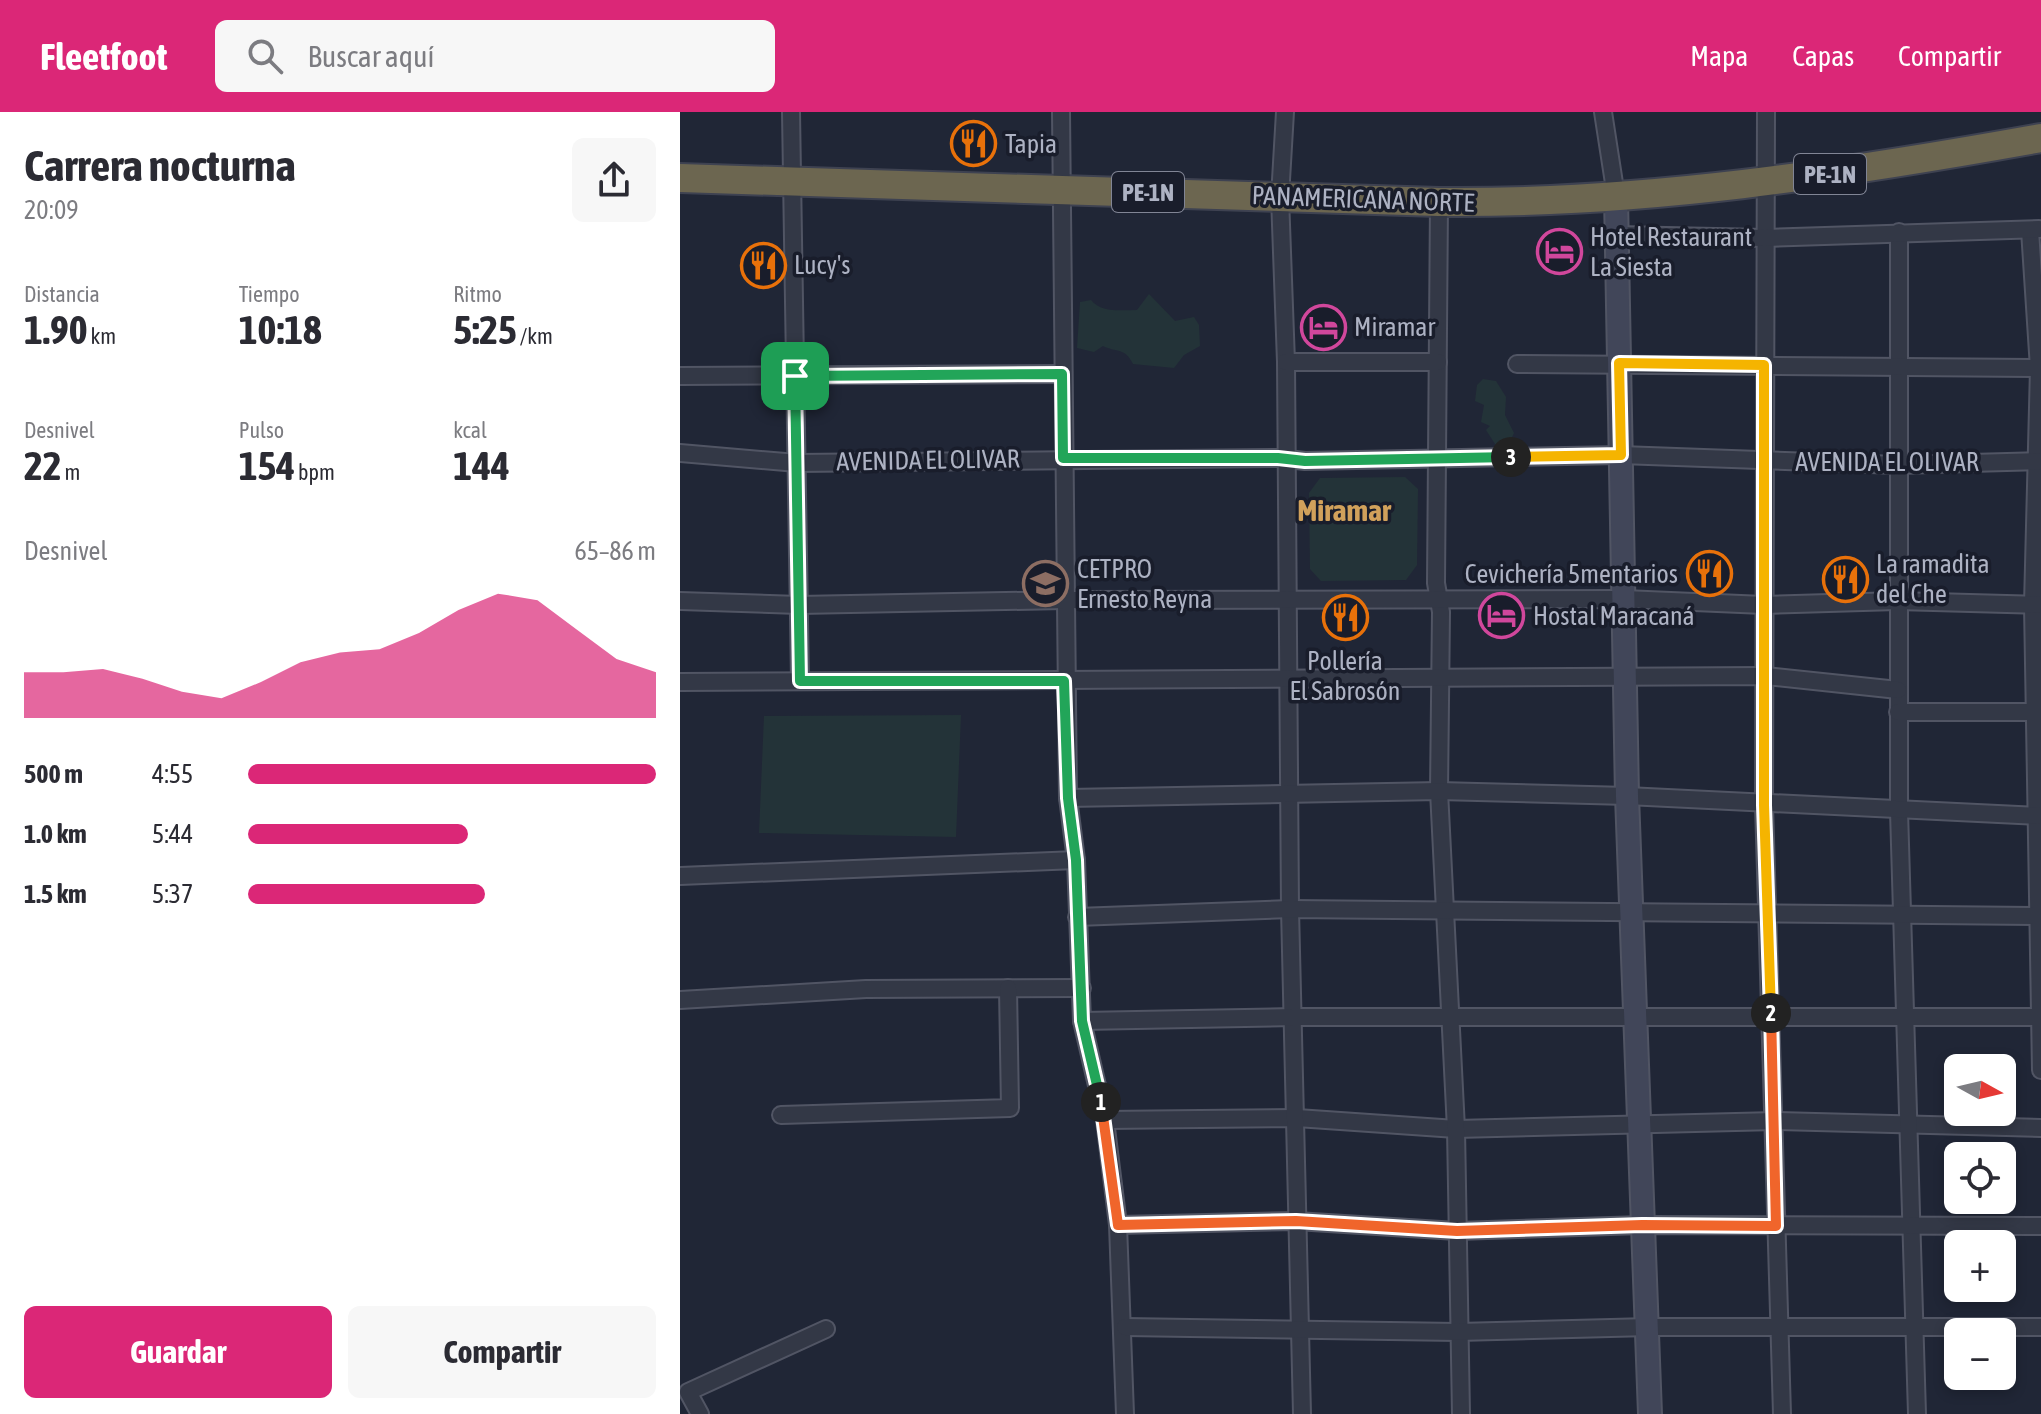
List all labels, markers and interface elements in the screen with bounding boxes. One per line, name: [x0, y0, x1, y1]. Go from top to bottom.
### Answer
search box: [215, 20, 775, 92]
icon: search: [243, 34, 287, 78]
text: Fleetfoot: [40, 35, 167, 78]
text: Buscar aquí: [307, 39, 434, 73]
text: Mapa: [1690, 40, 1748, 72]
text: Capas: [1792, 40, 1854, 72]
text: Compartir: [1898, 40, 2001, 72]
restaurant icon: Tapia: [950, 120, 998, 168]
place label: Tapia: [1005, 129, 1057, 159]
button: share: [572, 138, 656, 222]
text: Carrera nocturna: [24, 140, 296, 190]
road number: PE-1N: [1794, 154, 1866, 194]
road number: PE-1N: [1112, 172, 1184, 212]
street label: PANAMERICANA NORTE: [1251, 180, 1475, 218]
text: 20:09: [24, 195, 79, 225]
place label: Hotel Restaurant La Siesta: [1590, 222, 1752, 282]
hotel icon: Hotel Restaurant La Siesta: [1535, 228, 1583, 276]
restaurant icon: Lucy's: [739, 241, 787, 289]
place label: Lucy's: [794, 250, 850, 280]
text: Distancia: [24, 281, 100, 307]
text: Tiempo: [239, 281, 300, 307]
text: Ritmo: [453, 281, 502, 307]
hotel icon: Miramar: [1299, 303, 1347, 351]
text: 1.90: [24, 307, 88, 352]
text: 10:18: [239, 307, 322, 352]
text: 5:25: [453, 307, 517, 352]
place label: Miramar: [1354, 312, 1435, 342]
text: km: [88, 323, 116, 349]
text: /km: [517, 323, 553, 349]
pin: [761, 342, 829, 410]
icon: arrive: [773, 354, 817, 398]
text: Desnivel: [24, 417, 94, 443]
text: Pulso: [239, 417, 284, 443]
text: kcal: [453, 417, 487, 443]
pin: 3: [1491, 437, 1531, 477]
text: 22: [24, 443, 62, 488]
text: 154: [239, 443, 295, 488]
text: 144: [453, 443, 510, 488]
street label: AVENIDA EL OLIVAR: [836, 443, 1020, 477]
text: 3: [1506, 444, 1516, 470]
street label: AVENIDA EL OLIVAR: [1795, 447, 1979, 477]
text: m: [62, 459, 80, 485]
text: bpm: [295, 459, 335, 485]
district label: Miramar: [1297, 493, 1392, 527]
text: Desnivel: [24, 536, 107, 566]
text: 65–86 m: [574, 536, 656, 566]
place label: La ramadita del Che: [1876, 549, 1990, 609]
restaurant icon: Cevichería 5mentarios: [1685, 550, 1733, 598]
place label: CETPRO Ernesto Reyna: [1077, 554, 1212, 614]
restaurant icon: La ramadita del Che: [1821, 555, 1869, 603]
place label: Cevichería 5mentarios: [1465, 559, 1678, 589]
school or university icon: CETPRO Ernesto Reyna: [1022, 560, 1070, 608]
hotel icon: Hostal Maracaná: [1478, 592, 1526, 640]
restaurant icon: Pollería El Sabrosón: [1321, 594, 1369, 642]
place label: Hostal Maracaná: [1533, 601, 1695, 631]
place label: Pollería El Sabrosón: [1290, 646, 1400, 706]
text: 500 m: [24, 759, 83, 789]
text: 4:55: [152, 759, 193, 789]
text: 1.0 km: [24, 819, 87, 849]
text: 5:44: [152, 819, 193, 849]
text: 1.5 km: [24, 879, 87, 909]
text: 5:37: [152, 879, 193, 909]
pin: 2: [1751, 993, 1791, 1033]
text: 2: [1766, 1000, 1776, 1026]
north arrow: [1944, 1054, 2016, 1126]
map controls: [1944, 1054, 2016, 1390]
pin: 1: [1081, 1082, 1121, 1122]
text: 1: [1096, 1089, 1106, 1115]
button: locate: [1944, 1142, 2016, 1214]
button: +: [1944, 1230, 2016, 1302]
button: Guardar: [24, 1306, 332, 1398]
button: Compartir: [348, 1306, 656, 1398]
button: −: [1944, 1318, 2016, 1390]

